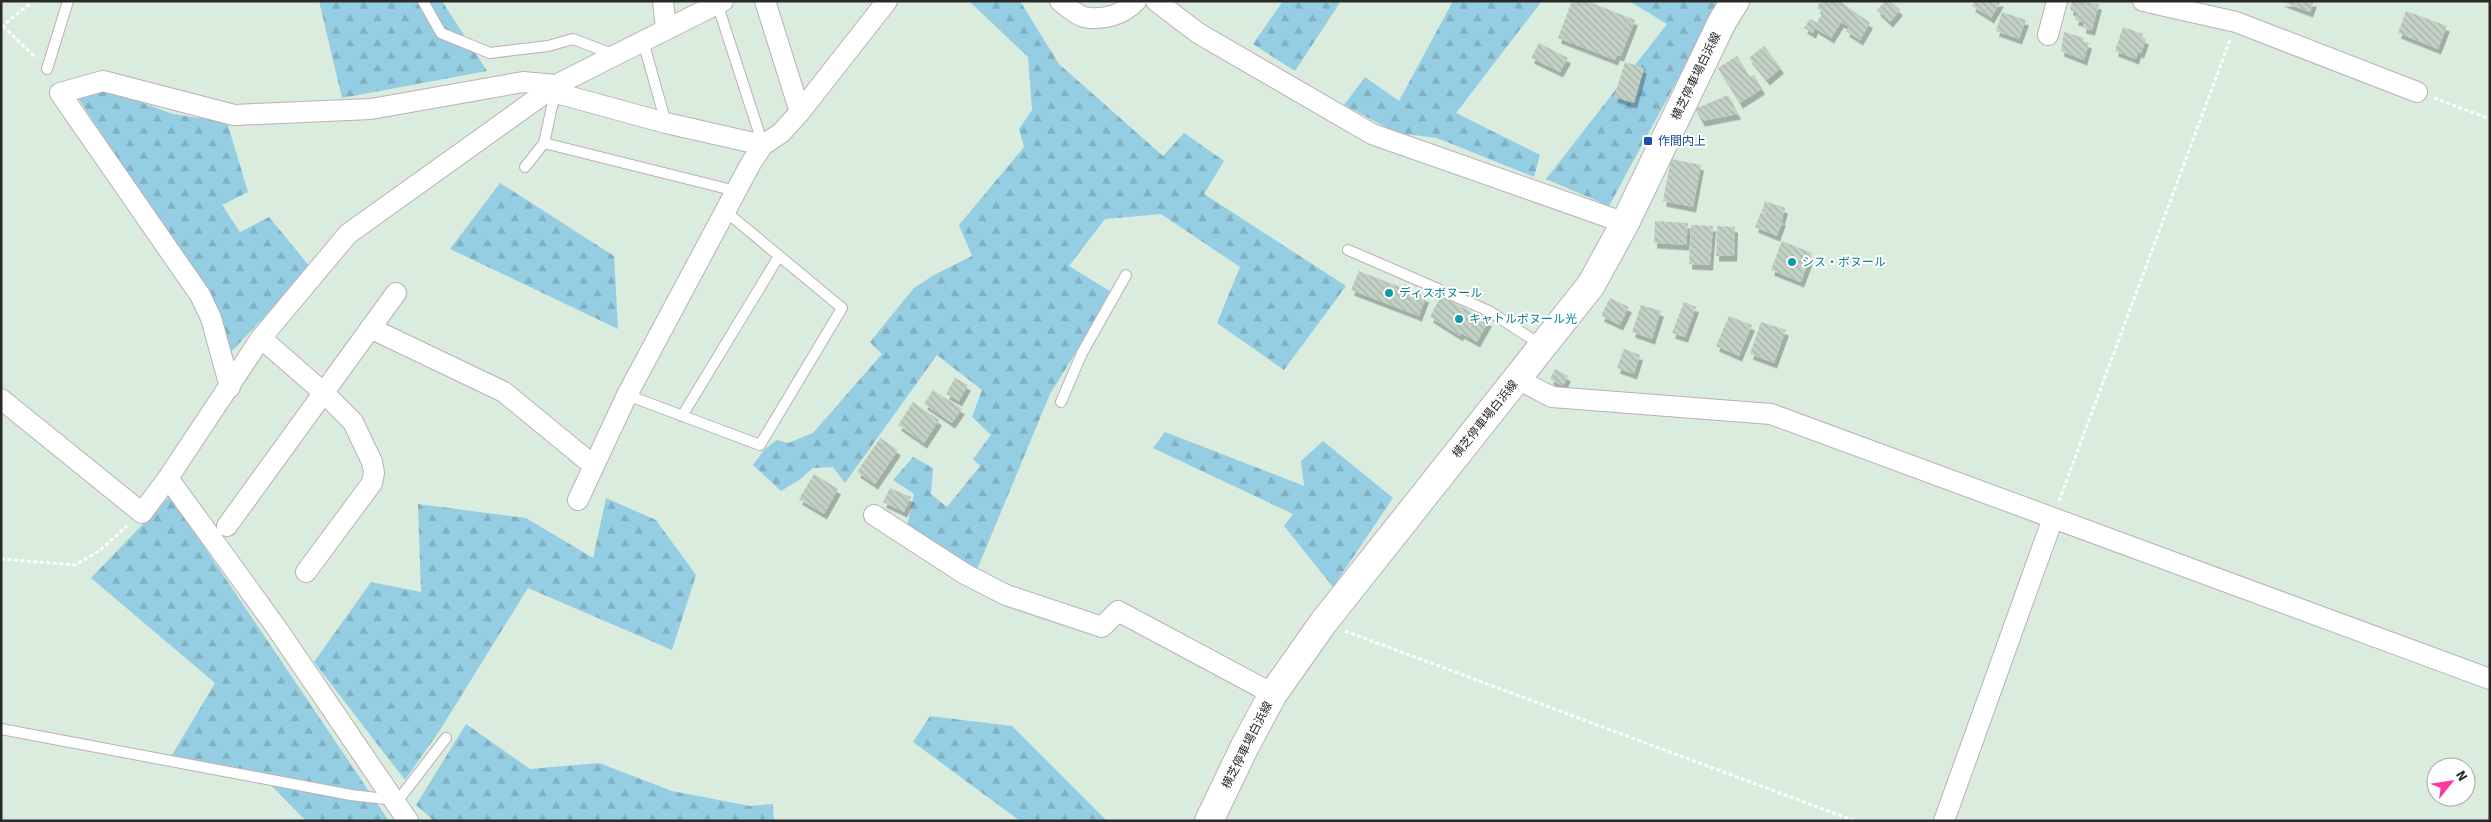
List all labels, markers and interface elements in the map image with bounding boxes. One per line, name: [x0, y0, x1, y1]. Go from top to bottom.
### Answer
street label: 横芝停車場白浜線: [1668, 29, 1725, 123]
place label: 作間内上: [1658, 133, 1706, 150]
marker: 作間内上: [1642, 135, 1654, 147]
place label: シス・ボヌール: [1802, 254, 1886, 271]
marker: シス・ボヌール: [1786, 256, 1798, 268]
place label: ディスボヌール: [1399, 285, 1482, 302]
marker: ディスボヌール: [1383, 287, 1395, 299]
place label: キャトルボヌール光: [1469, 311, 1577, 328]
marker: キャトルボヌール光: [1453, 313, 1465, 325]
street label: 横芝停車場白浜線: [1449, 377, 1522, 462]
street label: 横芝停車場白浜線: [1218, 699, 1277, 792]
north arrow: [2426, 757, 2476, 807]
text: N: [2450, 767, 2472, 785]

